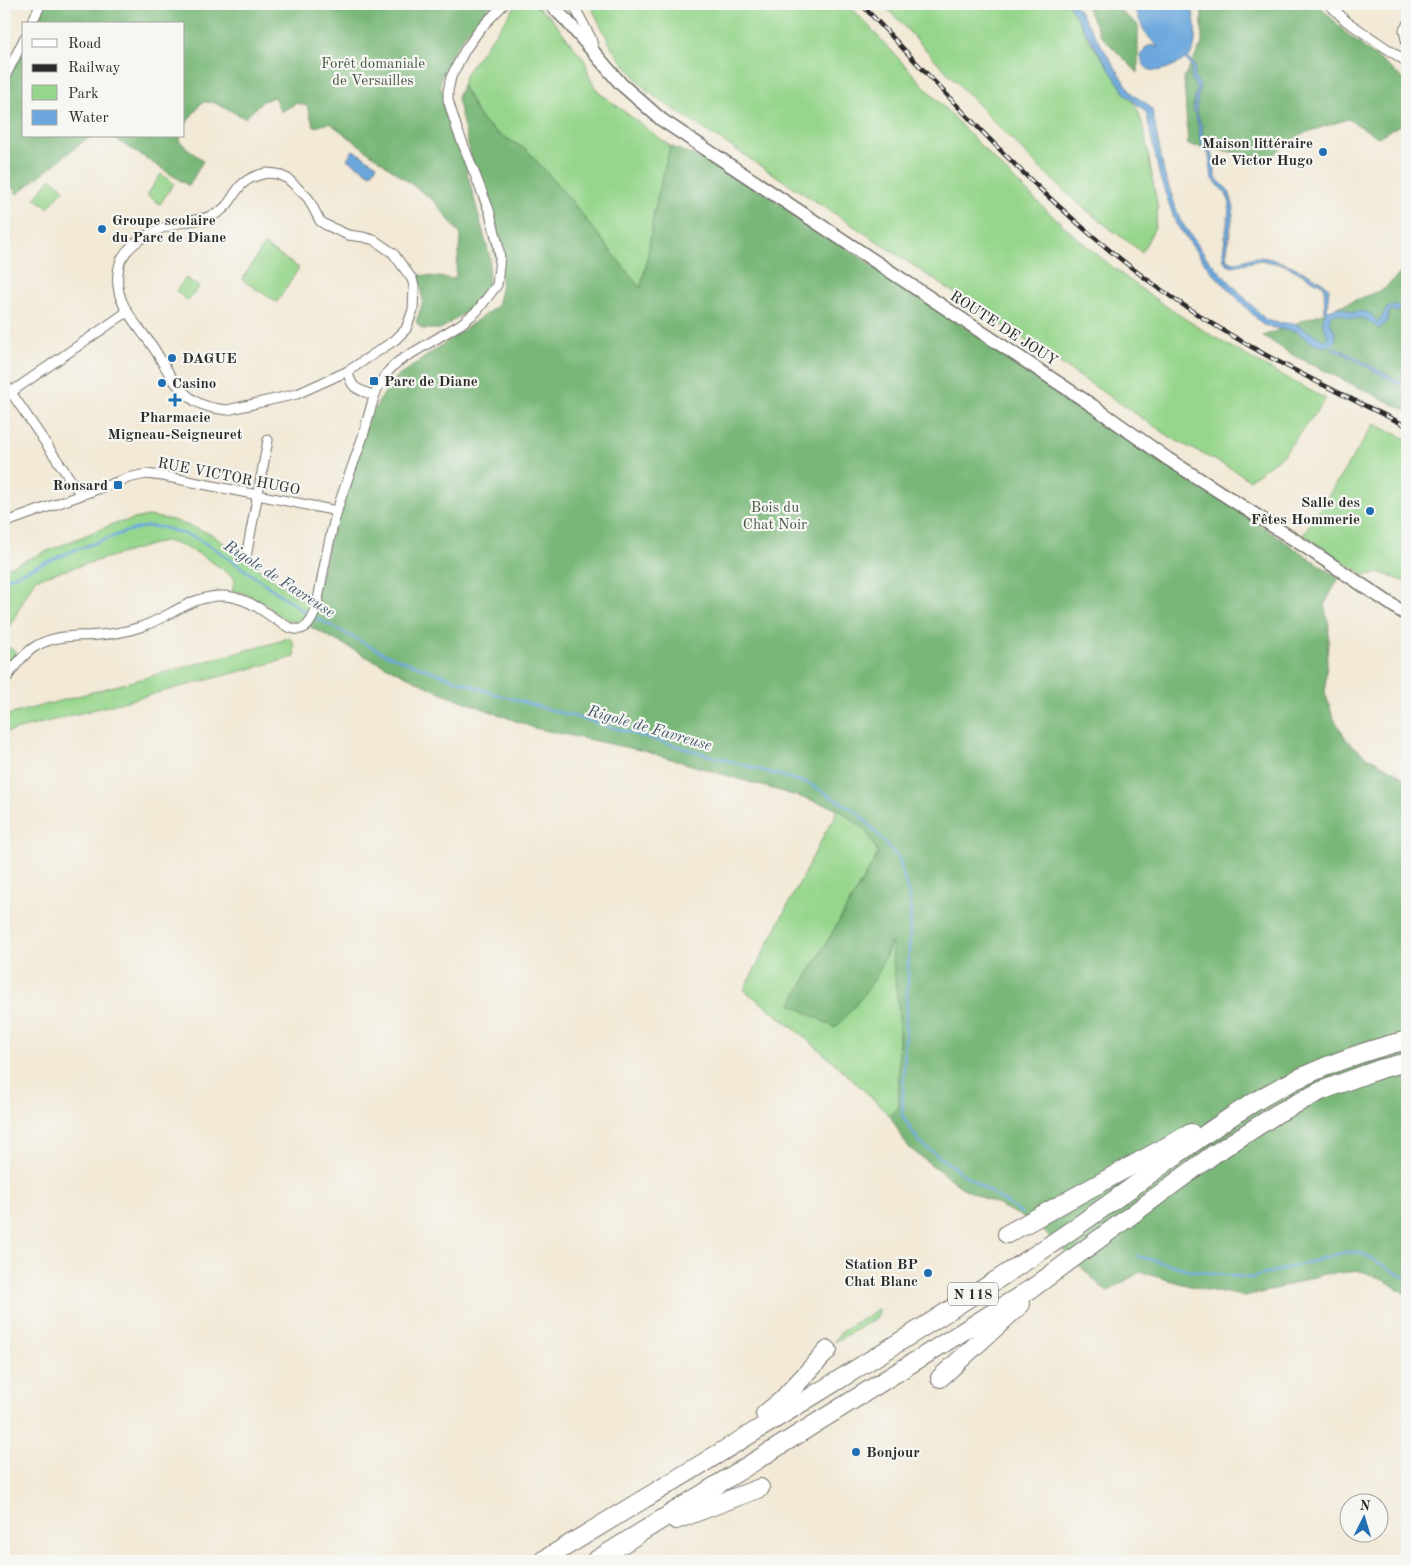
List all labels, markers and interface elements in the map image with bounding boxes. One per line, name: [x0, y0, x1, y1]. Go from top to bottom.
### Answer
legend: [22, 22, 185, 138]
text: Road: [68, 37, 102, 52]
park label: Forêt domaniale de Versailles: [321, 57, 425, 89]
text: Railway: [68, 61, 121, 76]
text: Park: [68, 87, 99, 102]
text: Water: [68, 111, 109, 126]
place label: Maison littéraire de Victor Hugo: [1202, 137, 1313, 169]
marker: Maison littéraire de Victor Hugo: [1317, 146, 1329, 158]
place label: Groupe scolaire du Parc de Diane: [112, 214, 226, 246]
marker: Groupe scolaire du Parc de Diane: [96, 223, 108, 235]
street label: ROUTE DE JOUY: [947, 289, 1060, 370]
marker: DAGUE: [166, 352, 178, 364]
place label: DAGUE: [182, 352, 236, 367]
marker: Parc de Diane: [368, 375, 380, 387]
place label: Parc de Diane: [384, 375, 478, 390]
marker: Casino: [156, 377, 168, 389]
place label: Casino: [172, 377, 216, 392]
marker: Pharmacie Migneau-Seigneuret: [169, 394, 181, 406]
place label: Pharmacie Migneau-Seigneuret: [108, 411, 243, 443]
street label: RUE VICTOR HUGO: [156, 456, 301, 499]
place label: Ronsard: [52, 479, 108, 494]
marker: Ronsard: [112, 479, 124, 491]
place label: Salle des Fêtes Hommerie: [1251, 496, 1360, 528]
park label: Bois du Chat Noir: [743, 501, 807, 533]
marker: Salle des Fêtes Hommerie: [1364, 505, 1376, 517]
water label: Rigole de Favreuse: [220, 537, 338, 622]
water label: Rigole de Favreuse: [584, 703, 714, 754]
place label: Station BP Chat Blanc: [844, 1258, 918, 1290]
marker: Station BP Chat Blanc: [922, 1267, 934, 1279]
road number: N 118: [948, 1282, 998, 1306]
marker: Bonjour: [850, 1446, 862, 1458]
place label: Bonjour: [866, 1446, 920, 1461]
north arrow: [1338, 1492, 1388, 1542]
text: N: [1359, 1499, 1371, 1514]

